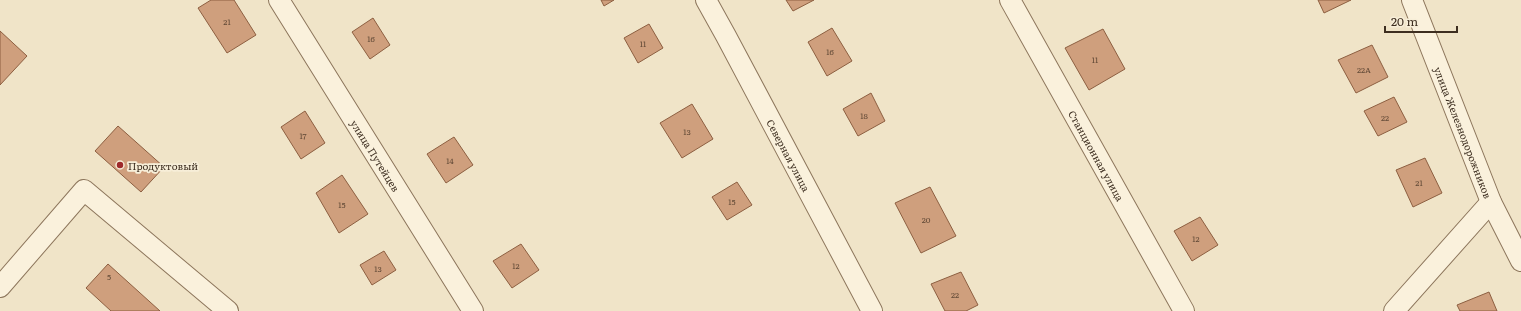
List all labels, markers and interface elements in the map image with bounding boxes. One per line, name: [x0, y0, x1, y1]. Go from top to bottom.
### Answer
scale bar: [1385, 8, 1457, 34]
text: 20 m: [1391, 12, 1418, 30]
house number: 21: [223, 16, 231, 27]
house number: 16: [367, 33, 375, 44]
house number: 11: [640, 38, 647, 49]
house number: 16: [826, 46, 834, 57]
house number: 11: [1092, 54, 1099, 65]
house number: 22А: [1357, 64, 1371, 75]
street label: улица Железнодорожников: [1431, 64, 1496, 201]
street label: Станционная улица: [1065, 107, 1129, 204]
house number: 18: [860, 110, 868, 121]
house number: 22: [1381, 112, 1389, 123]
street label: улица Путейцев: [348, 116, 404, 194]
street label: Северная улица: [764, 116, 815, 194]
house number: 13: [683, 126, 691, 137]
house number: 17: [299, 130, 307, 141]
house number: 14: [446, 155, 454, 166]
place label: Продуктовый: [128, 158, 198, 173]
marker: Продуктовый: [115, 160, 125, 170]
house number: 21: [1415, 177, 1423, 188]
house number: 15: [728, 196, 736, 207]
house number: 15: [338, 199, 346, 210]
house number: 20: [922, 214, 931, 225]
house number: 12: [1192, 233, 1200, 244]
house number: 12: [512, 260, 520, 271]
house number: 13: [374, 263, 382, 274]
house number: 5: [107, 271, 111, 282]
house number: 22: [951, 289, 959, 300]

